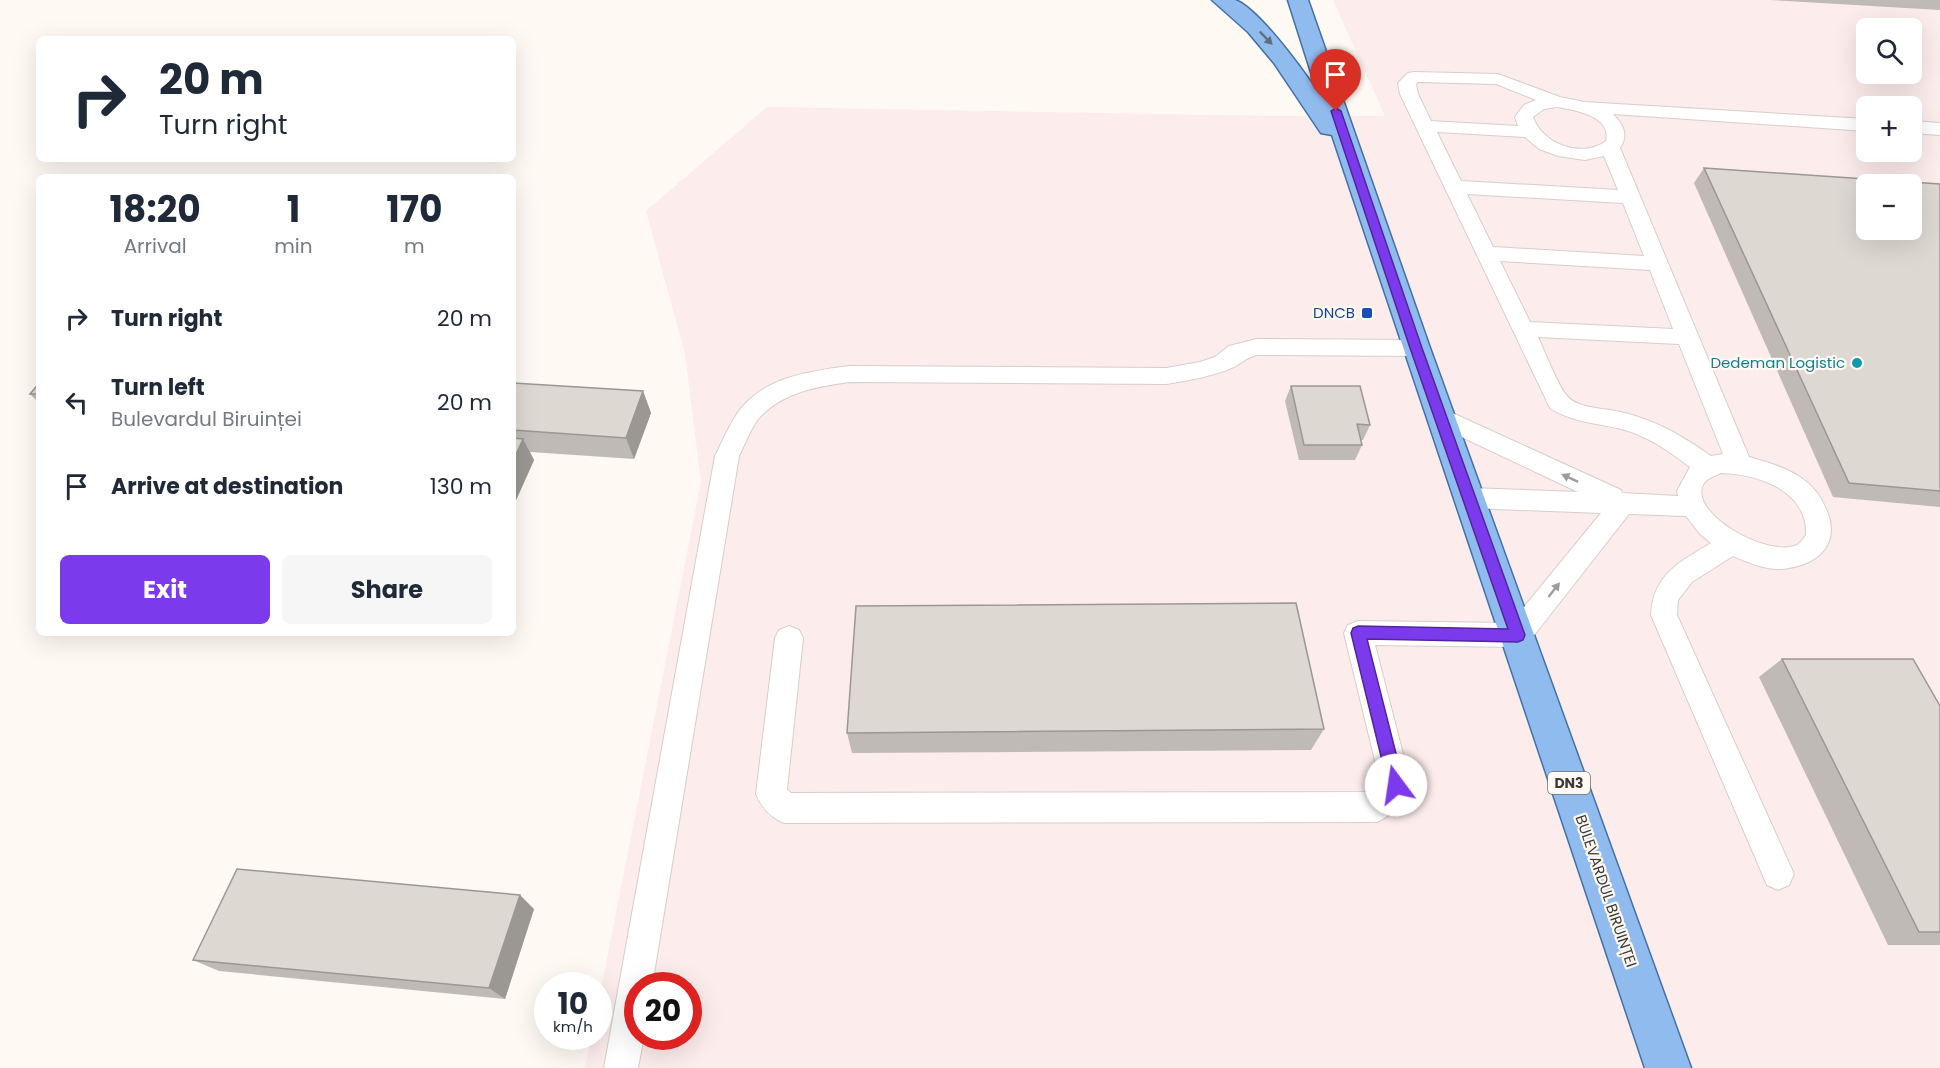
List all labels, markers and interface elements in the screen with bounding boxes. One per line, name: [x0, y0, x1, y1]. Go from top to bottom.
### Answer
map controls: [1856, 18, 1922, 240]
button: search: [1856, 18, 1922, 84]
one-way arrow: [1259, 30, 1273, 44]
pin: [1310, 49, 1361, 111]
text: 20 m: [159, 50, 264, 109]
icon: arrive: [1319, 58, 1352, 91]
icon: right: [60, 60, 138, 138]
button: +: [1856, 96, 1922, 162]
text: Turn right: [159, 106, 288, 143]
button: −: [1856, 174, 1922, 240]
text: 18:20: [110, 184, 201, 235]
text: 1: [287, 184, 300, 235]
text: 170: [386, 184, 442, 235]
text: Arrival: [124, 232, 187, 260]
text: min: [274, 232, 313, 260]
text: m: [404, 232, 425, 260]
icon: right: [60, 302, 93, 335]
place label: DNCB: [1313, 302, 1355, 323]
text: Turn right: [111, 303, 222, 334]
text: 20 m: [437, 303, 492, 334]
marker: DNCB: [1360, 306, 1374, 320]
place label: Dedeman Logistic: [1710, 352, 1845, 373]
marker: Dedeman Logistic: [1850, 356, 1864, 370]
text: Turn left: [111, 372, 205, 403]
icon: left: [60, 386, 93, 419]
text: 20 m: [437, 387, 492, 418]
text: Bulevardul Biruinței: [111, 405, 302, 433]
icon: arrive: [60, 470, 93, 503]
text: Arrive at destination: [111, 471, 343, 502]
text: 130 m: [430, 471, 492, 502]
one-way arrow: [1562, 473, 1579, 482]
button: Exit: [60, 555, 270, 624]
button: Share: [282, 555, 492, 624]
one-way arrow: [1548, 582, 1560, 597]
position arrow: [1364, 753, 1428, 817]
road number: DN3: [1548, 772, 1590, 794]
street label: BULEVARDUL BIRUINȚEI: [1571, 812, 1642, 970]
speed limit sign: 20: [624, 972, 702, 1050]
text: 10: [558, 982, 588, 1025]
text: km/h: [553, 1016, 593, 1037]

